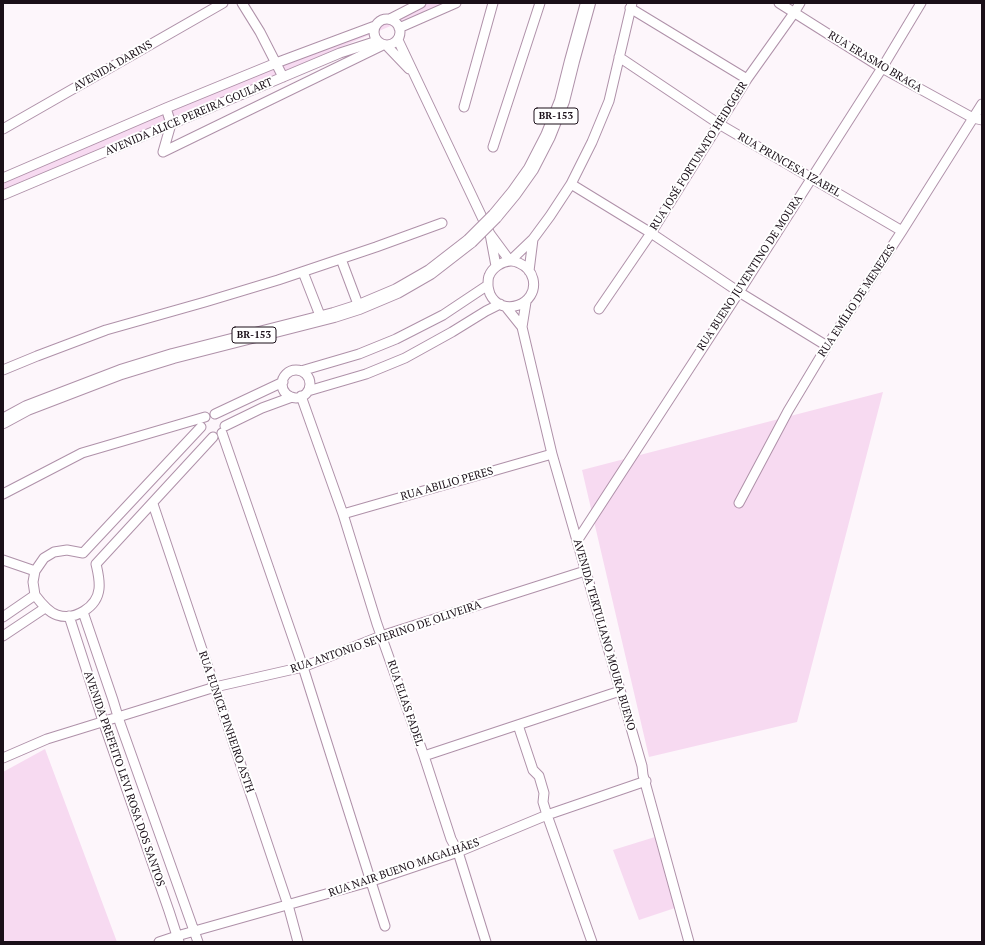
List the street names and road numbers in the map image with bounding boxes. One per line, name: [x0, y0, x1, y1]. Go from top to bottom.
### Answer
street label: RUA ERASMO BRAGA: [826, 29, 924, 95]
street label: AVENIDA DARINS: [71, 38, 155, 94]
street label: AVENIDA ALICE PEREIRA GOULART: [103, 76, 275, 158]
street label: RUA JOSÉ FORTUNATO HEIDGGER: [648, 79, 750, 233]
road number: BR-153: [534, 108, 578, 124]
street label: RUA PRINCESA IZABEL: [735, 130, 843, 200]
street label: RUA BUENO JUVENTINO DE MOURA: [695, 193, 805, 353]
street label: RUA EMÍLIO DE MENEZES: [816, 242, 898, 360]
road number: BR-153: [232, 327, 276, 343]
street label: RUA ABILIO PERES: [399, 464, 495, 504]
street label: AVENIDA TERTULIANO MOURA BUENO: [570, 538, 638, 732]
street label: RUA ANTONIO SEVERINO DE OLIVEIRA: [289, 598, 483, 676]
street label: RUA EUNICE PINHEIRO ASTH: [196, 649, 256, 795]
street label: RUA ELIAS FADEL: [384, 658, 426, 748]
street label: AVENIDA PREFEITO LEVI ROSA DOS SANTOS: [81, 669, 167, 889]
street label: RUA NAIR BUENO MAGALHÃES: [327, 836, 481, 900]

